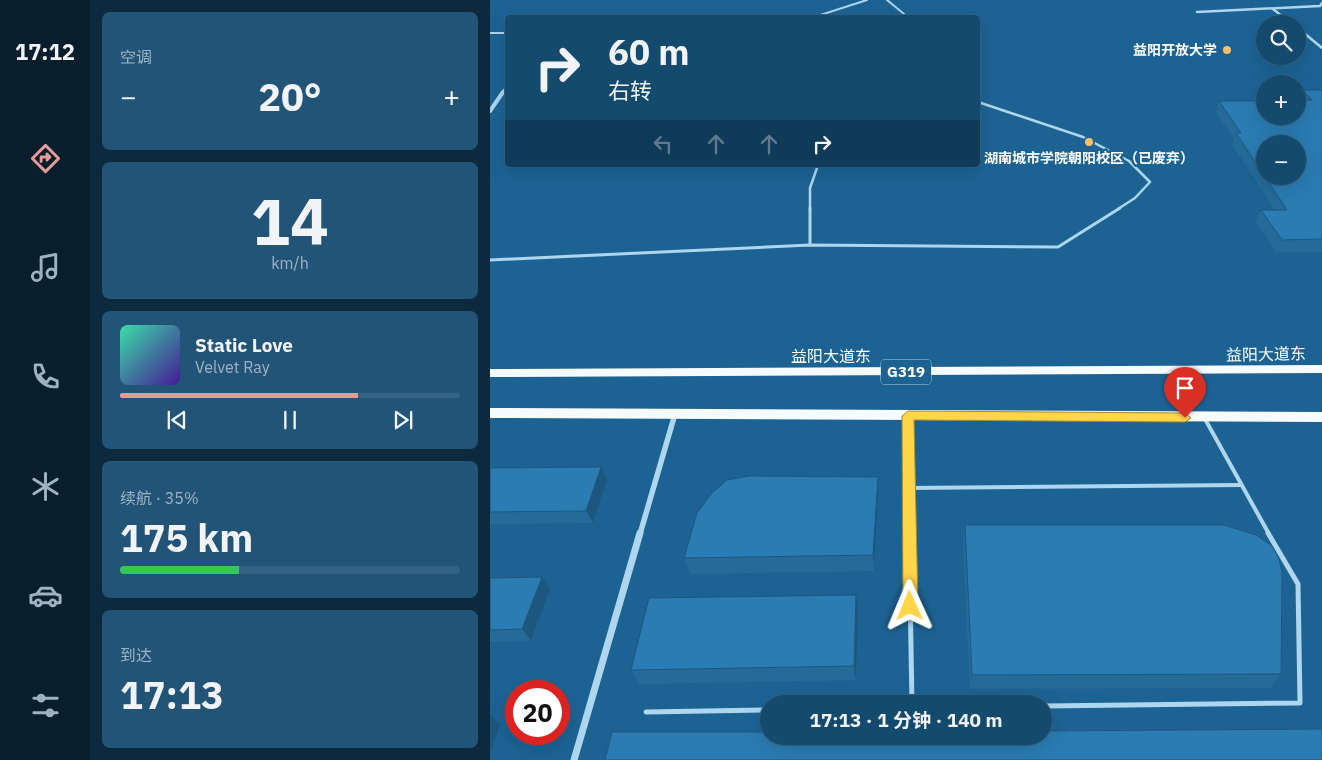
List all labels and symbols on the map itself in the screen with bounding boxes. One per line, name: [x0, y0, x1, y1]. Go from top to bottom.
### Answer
place label: 益阳开放大学: [1133, 41, 1217, 59]
marker: 益阳开放大学: [1221, 44, 1233, 56]
marker: 湖南城市学院朝阳校区（已废弃）: [1083, 136, 1095, 148]
place label: 湖南城市学院朝阳校区（已废弃）: [984, 149, 1194, 167]
street label: 益阳大道东: [1226, 343, 1306, 365]
street label: 益阳大道东: [791, 346, 871, 366]
road number: G319: [881, 360, 931, 384]
pin: [1164, 367, 1206, 418]
position arrow: [883, 579, 935, 631]
speed limit sign: 20: [505, 680, 570, 745]

